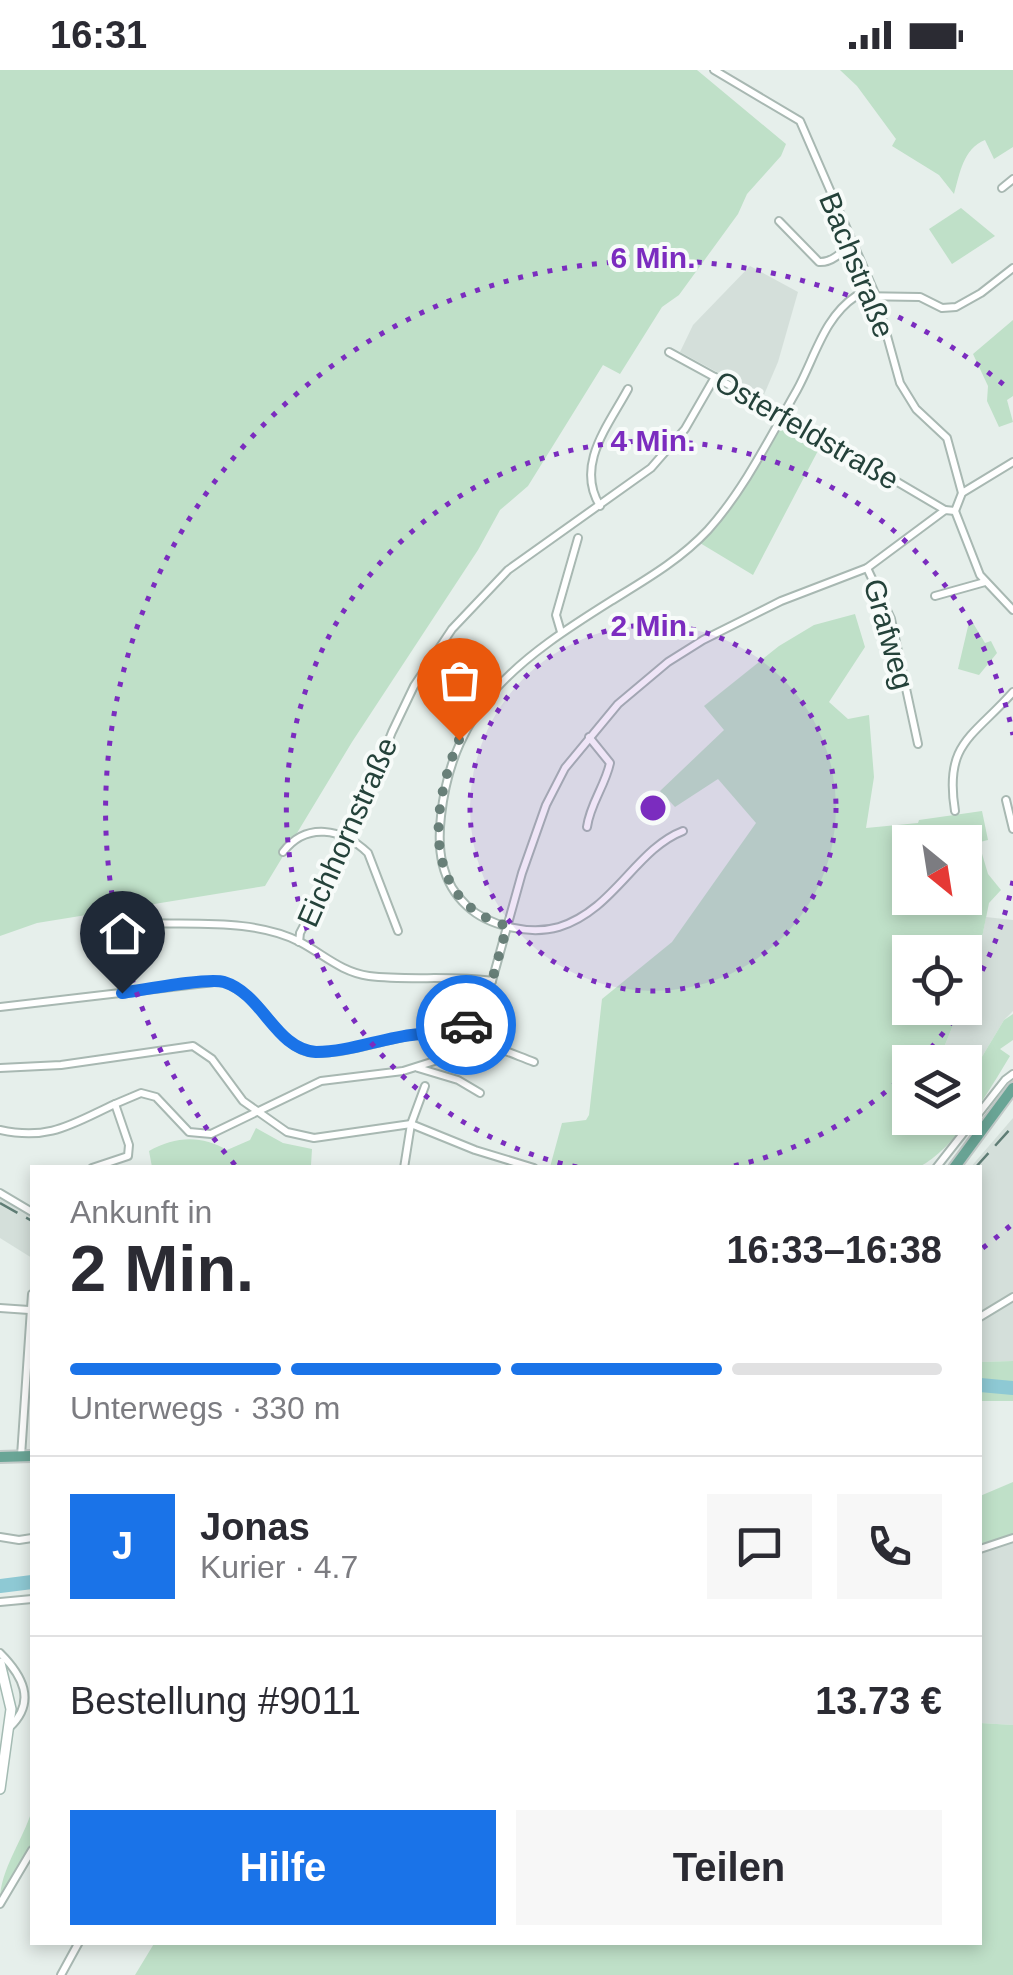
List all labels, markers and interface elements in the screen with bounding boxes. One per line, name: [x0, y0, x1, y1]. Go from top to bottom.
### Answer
text: 16:31: [50, 14, 147, 56]
street label: Bachstraße: [813, 188, 901, 342]
text: 6 Min.: [610, 241, 696, 274]
street label: Osterfeldstraße: [709, 364, 905, 496]
text: 4 Min.: [610, 424, 696, 457]
street label: Grafweg: [858, 575, 920, 693]
text: 2 Min.: [610, 609, 696, 642]
pin: [417, 638, 502, 741]
icon: bag: [432, 653, 487, 708]
street label: Eichhornstraße: [291, 732, 403, 932]
centre of rings: [635, 790, 671, 826]
north arrow: [892, 825, 982, 915]
map controls: [892, 825, 982, 1135]
pin: [80, 891, 165, 994]
icon: home: [95, 906, 150, 961]
button: locate: [892, 935, 982, 1025]
courier: [416, 975, 516, 1075]
icon: car: [439, 998, 494, 1053]
button: layers: [892, 1045, 982, 1135]
text: Ankunft in: [70, 1194, 212, 1230]
text: 16:33–16:38: [726, 1229, 942, 1271]
text: 2 Min.: [70, 1232, 254, 1305]
text: Unterwegs · 330 m: [70, 1390, 340, 1426]
button: chat: [707, 1494, 812, 1599]
button: phone: [837, 1494, 942, 1599]
text: Jonas: [200, 1506, 310, 1548]
text: J: [112, 1525, 133, 1567]
text: Kurier · 4.7: [200, 1549, 358, 1585]
text: Bestellung #9011: [70, 1680, 361, 1722]
text: 13.73 €: [815, 1680, 942, 1722]
button: Hilfe: [70, 1810, 496, 1925]
button: Teilen: [516, 1810, 942, 1925]

